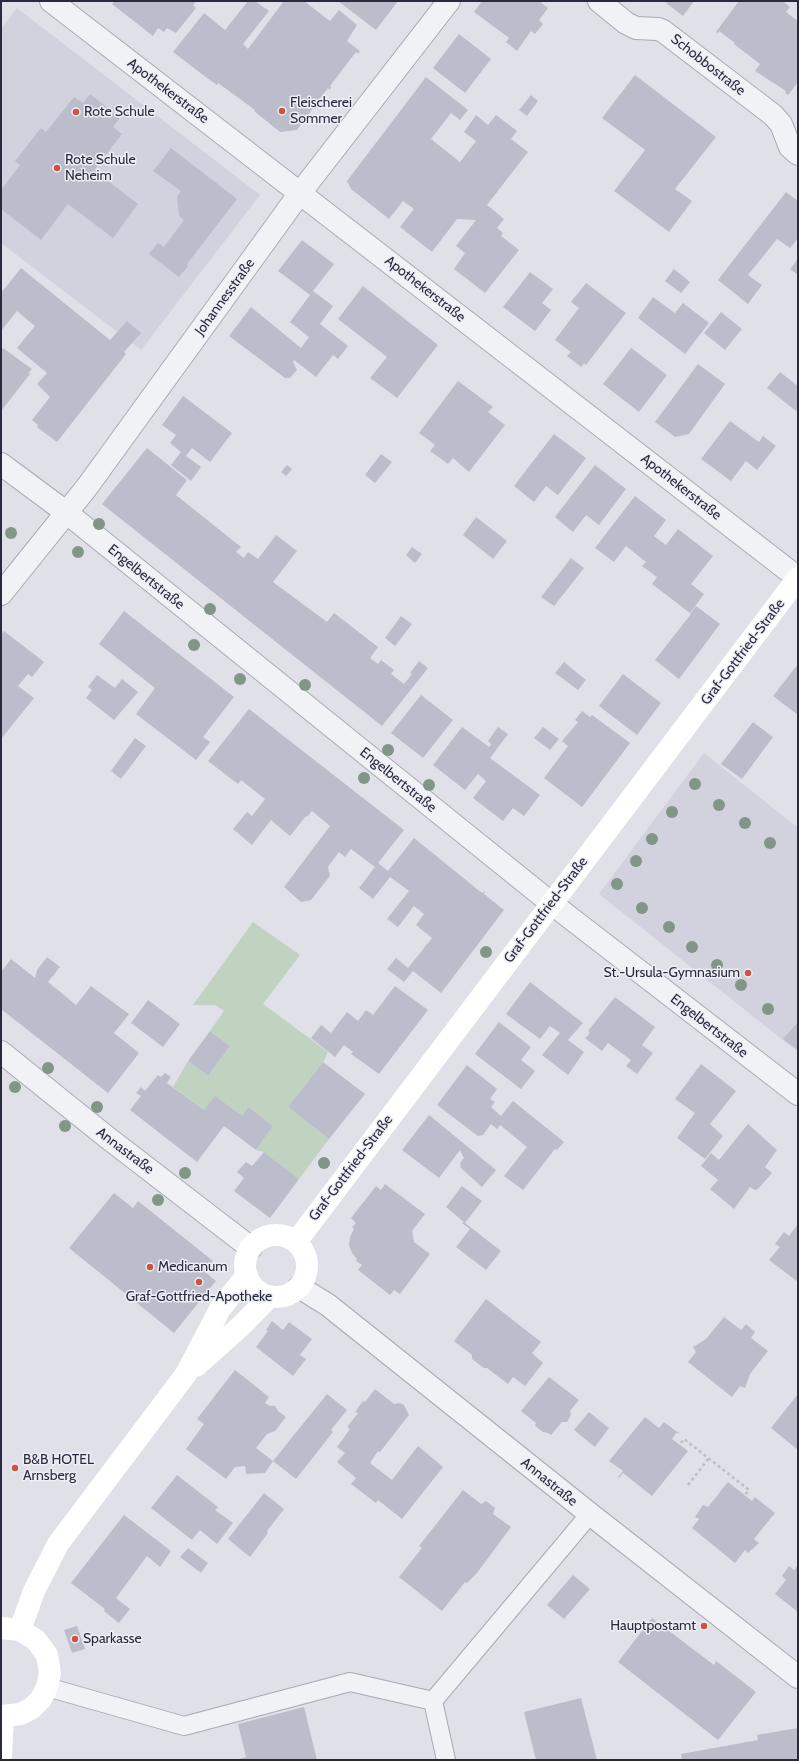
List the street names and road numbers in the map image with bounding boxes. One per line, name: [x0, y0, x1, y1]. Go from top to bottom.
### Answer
street label: Schobbostraße: [667, 31, 749, 99]
street label: Apothekerstraße: [124, 55, 212, 127]
street label: Apothekerstraße: [381, 252, 469, 326]
street label: Johannesstraße: [192, 255, 258, 339]
street label: Apothekerstraße: [637, 450, 725, 524]
street label: Engelbertstraße: [104, 541, 188, 613]
street label: Graf-Gottfried-Straße: [698, 596, 788, 708]
street label: Engelbertstraße: [356, 744, 440, 816]
street label: Graf-Gottfried-Straße: [501, 854, 591, 966]
street label: Engelbertstraße: [667, 991, 751, 1061]
street label: Graf-Gottfried-Straße: [306, 1112, 396, 1224]
street label: Annastraße: [93, 1124, 157, 1178]
street label: Annastraße: [517, 1454, 581, 1510]

